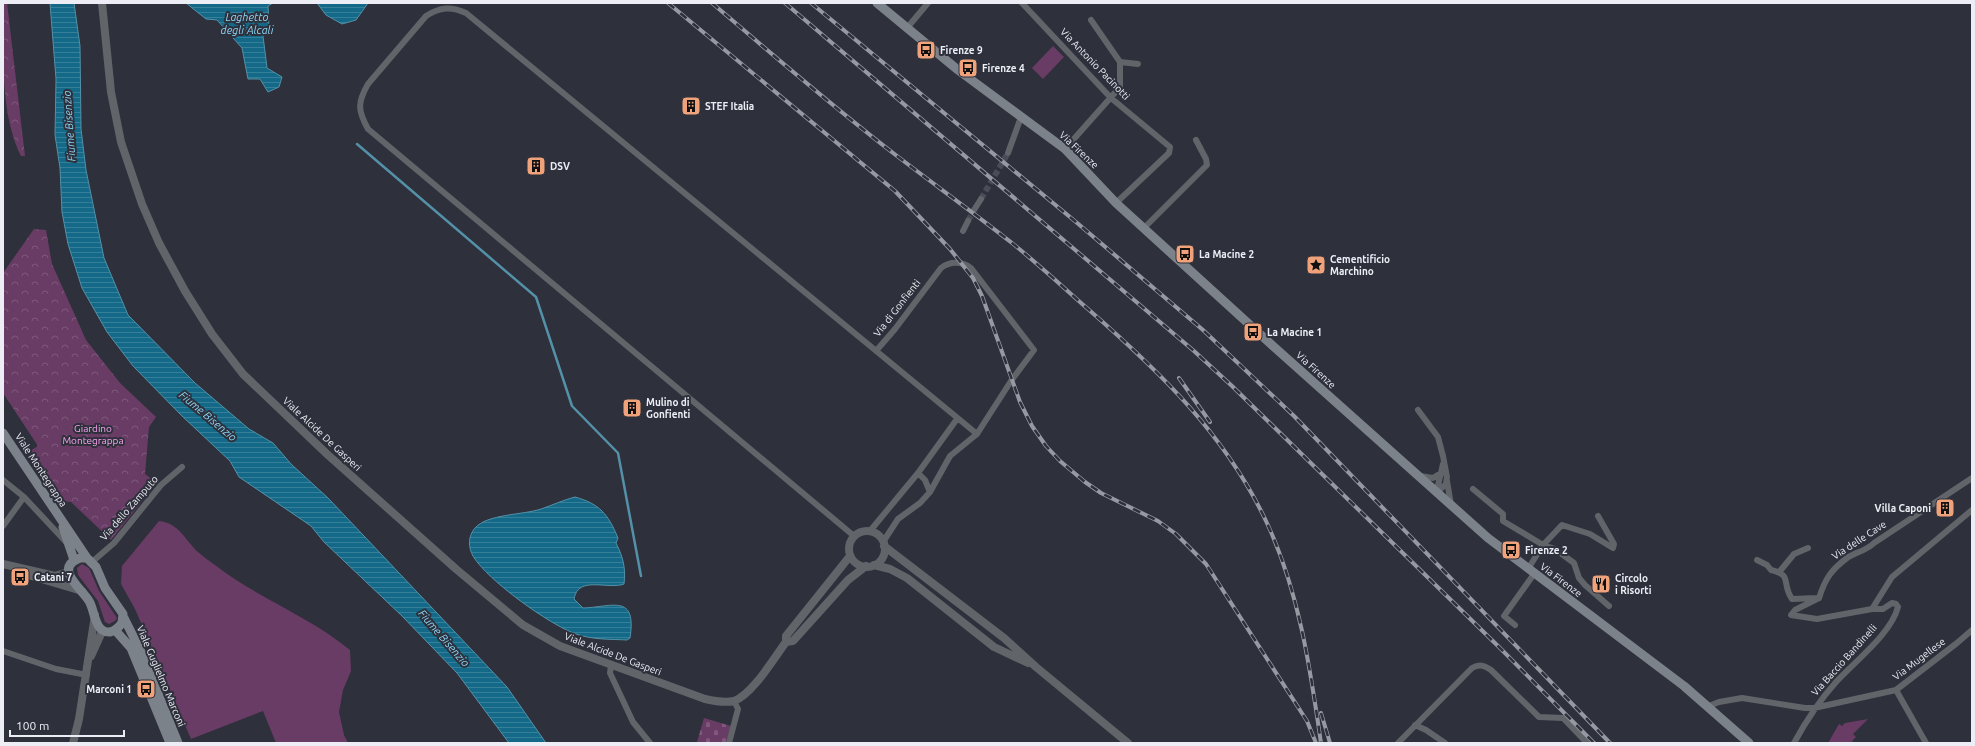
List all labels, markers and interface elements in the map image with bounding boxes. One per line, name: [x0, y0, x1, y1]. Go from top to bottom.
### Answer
water label: Laghetto degli Alcali: [221, 11, 275, 36]
street label: Via Antonio Pacinotti: [1058, 26, 1132, 102]
bus stop icon: Firenze 9: [915, 39, 937, 61]
place label: Firenze 9: [940, 45, 983, 56]
bus stop icon: Firenze 4: [957, 57, 979, 79]
place label: Firenze 4: [982, 63, 1025, 74]
water label: Fiume Bisenzio: [61, 90, 77, 162]
building icon: STEF Italia: [680, 95, 702, 117]
place label: STEF Italia: [705, 101, 754, 112]
street label: Via Firenze: [1057, 129, 1101, 171]
building icon: DSV: [525, 155, 547, 177]
place label: DSV: [550, 161, 570, 172]
bus stop icon: La Macine 2: [1174, 243, 1196, 265]
place label: La Macine 2: [1199, 249, 1254, 260]
place icon: Cementificio Marchino: [1305, 254, 1327, 276]
place label: Cementificio Marchino: [1330, 254, 1390, 277]
street label: Via di Gonfienti: [871, 277, 923, 339]
bus stop icon: La Macine 1: [1242, 321, 1264, 343]
place label: La Macine 1: [1267, 327, 1322, 338]
street label: Via Firenze: [1294, 349, 1338, 391]
water label: Fiume Bisenzio: [177, 389, 239, 443]
street label: Viale Alcide De Gasperi: [281, 395, 363, 473]
building icon: Mulino di Gonfienti: [621, 397, 643, 419]
place label: Mulino di Gonfienti: [646, 397, 691, 420]
park label: Giardino Montegrappa: [62, 423, 124, 446]
street label: Viale Montegrappa: [13, 431, 69, 509]
street label: Via dello Zamputo: [98, 473, 160, 543]
building icon: Villa Caponi: [1934, 497, 1956, 519]
place label: Villa Caponi: [1874, 503, 1931, 514]
street label: Via delle Cave: [1830, 518, 1888, 562]
bus stop icon: Firenze 2: [1500, 539, 1522, 561]
place label: Firenze 2: [1525, 545, 1568, 556]
street label: Via Firenze: [1538, 561, 1584, 599]
bus stop icon: Catani 7: [9, 566, 31, 588]
place label: Catani 7: [34, 572, 72, 583]
restaurant icon: Circolo i Risorti: [1590, 573, 1612, 595]
place label: Circolo i Risorti: [1615, 573, 1652, 596]
water label: Fiume Bisenzio: [416, 607, 472, 669]
street label: Via Baccio Bandinelli: [1809, 622, 1879, 698]
street label: Viale Guglielmo Marconi: [135, 624, 187, 728]
street label: Viale Alcide De Gasperi: [563, 630, 663, 678]
street label: Via Mugellese: [1891, 636, 1947, 682]
bus stop icon: Marconi 1: [135, 678, 157, 700]
place label: Marconi 1: [86, 684, 132, 695]
scale bar: [10, 712, 124, 738]
text: 100 m: [16, 719, 49, 732]

